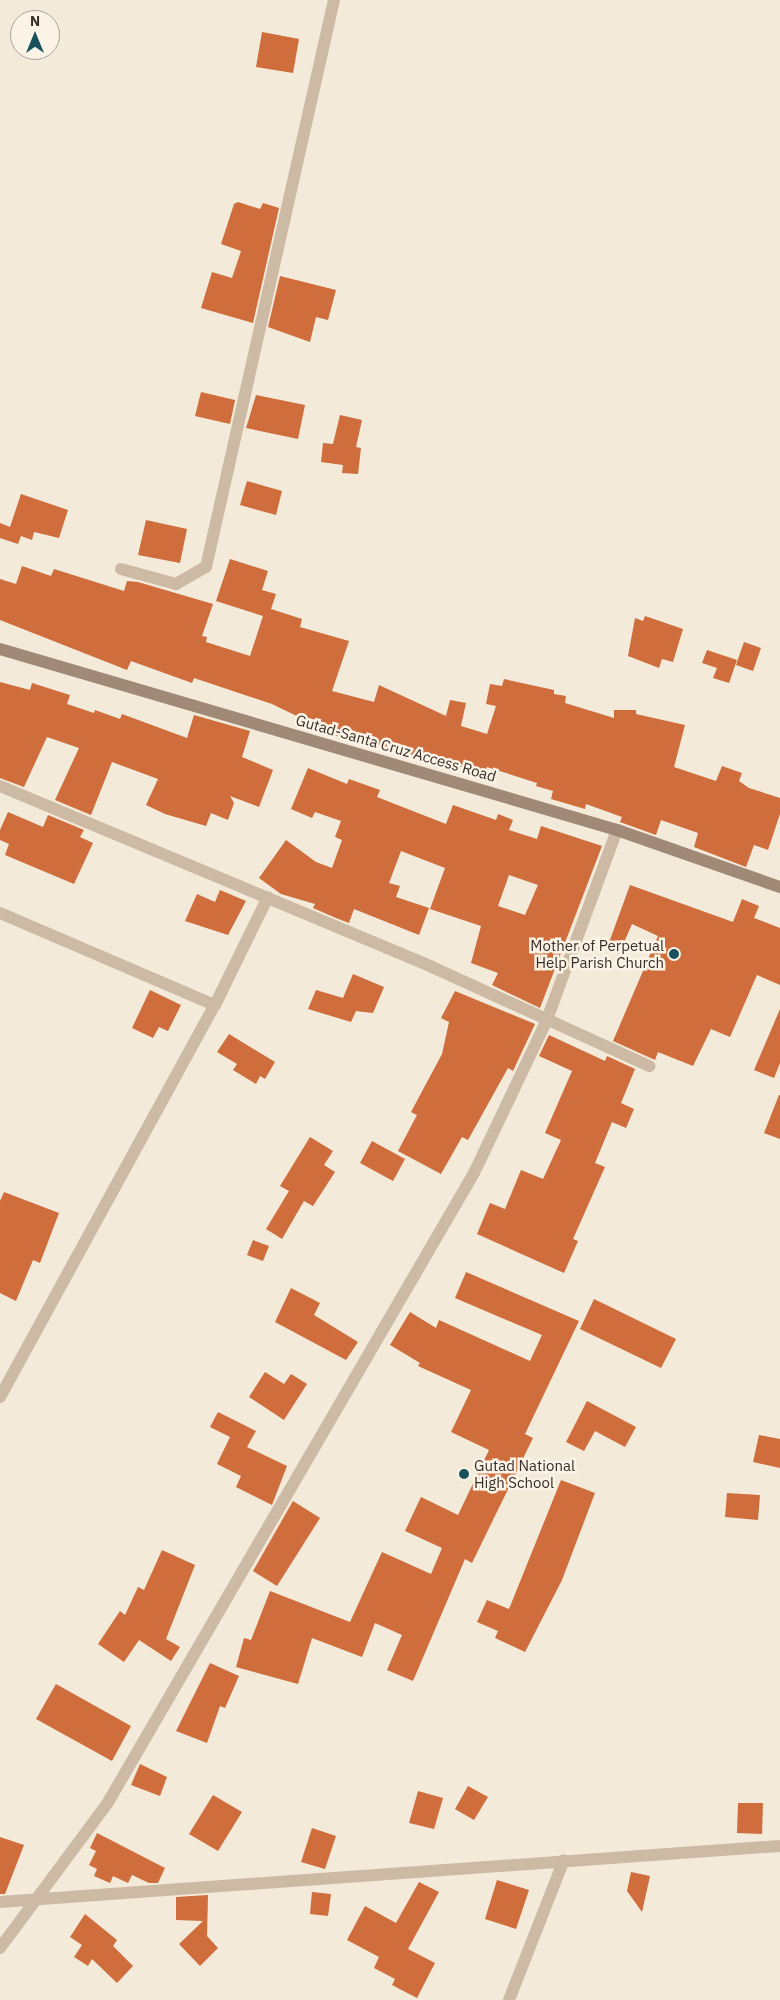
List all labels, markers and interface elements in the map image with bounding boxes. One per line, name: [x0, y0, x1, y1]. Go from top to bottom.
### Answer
north arrow: [10, 10, 60, 60]
text: N: [30, 12, 40, 30]
street label: Gutad-Santa Cruz Access Road: [294, 711, 498, 785]
place label: Mother of Perpetual Help Parish Church: [530, 936, 664, 971]
marker: Mother of Perpetual Help Parish Church: [668, 948, 680, 960]
place label: Gutad National High School: [474, 1456, 575, 1491]
marker: Gutad National High School: [458, 1468, 470, 1480]

